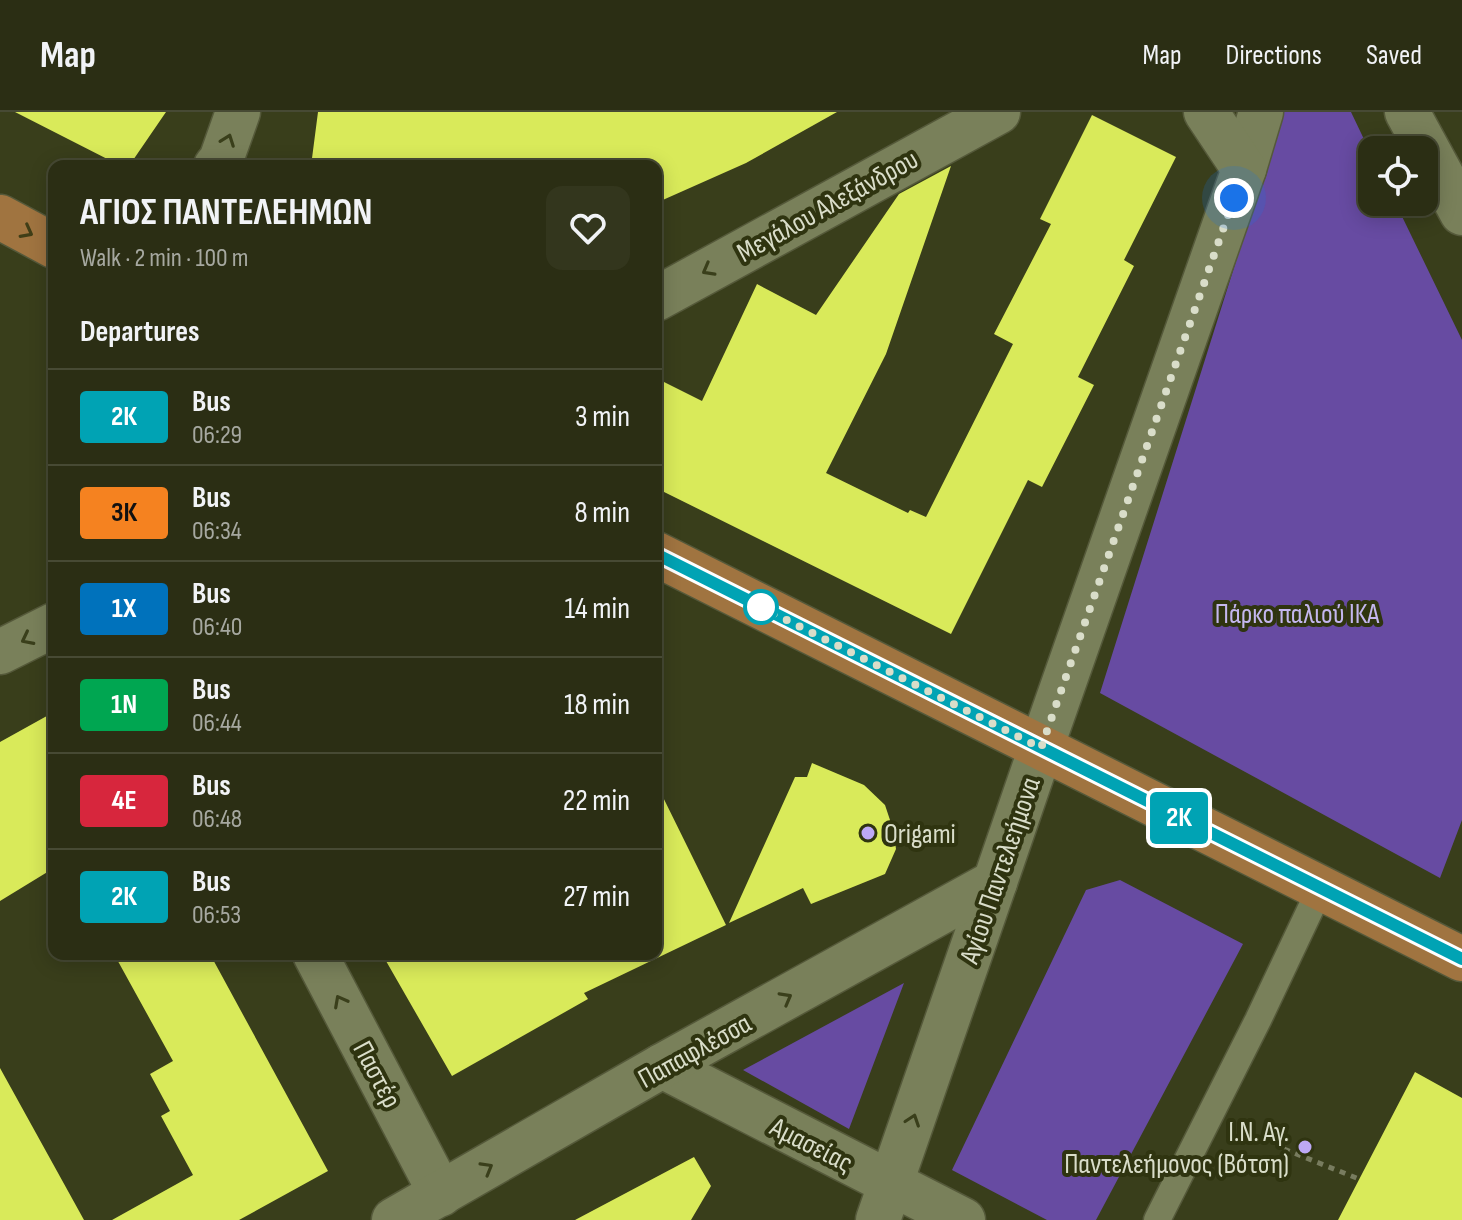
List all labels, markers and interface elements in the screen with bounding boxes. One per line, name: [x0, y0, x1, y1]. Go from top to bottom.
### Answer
text: Map: [40, 33, 96, 78]
text: Map: [1143, 39, 1182, 72]
text: Directions: [1226, 39, 1322, 72]
text: Saved: [1366, 39, 1422, 72]
one-way arrow: [219, 134, 235, 148]
map controls: [1358, 136, 1438, 216]
button: locate: [1358, 136, 1438, 216]
street label: Μεγάλου Αλεξάνδρου: [731, 143, 924, 270]
your location: [1214, 178, 1254, 218]
button: heart: [546, 186, 630, 270]
text: ΑΓΙΟΣ ΠΑΝΤΕΛΕΗΜΩΝ: [80, 190, 373, 235]
one-way arrow: [19, 222, 33, 237]
text: Walk · 2 min · 100 m: [80, 243, 249, 274]
one-way arrow: [703, 260, 717, 276]
text: Departures: [80, 314, 200, 350]
text: Bus: [192, 384, 231, 420]
text: 3 min: [575, 399, 630, 435]
text: 2Κ: [111, 400, 137, 433]
text: 06:29: [192, 420, 242, 451]
text: Bus: [192, 480, 231, 516]
text: 8 min: [574, 495, 630, 531]
text: 3Κ: [111, 496, 137, 529]
text: 06:34: [192, 516, 242, 547]
text: Bus: [192, 576, 231, 612]
unlabelled marker: [744, 590, 778, 624]
text: 14 min: [565, 591, 630, 627]
text: 1Χ: [112, 592, 136, 625]
park label: Πάρκο παλιού ΙΚΑ: [1215, 598, 1380, 631]
text: 06:40: [192, 612, 242, 643]
one-way arrow: [21, 629, 35, 645]
text: Bus: [192, 672, 231, 708]
text: 18 min: [564, 687, 630, 723]
text: 1Ν: [111, 688, 137, 721]
text: 06:44: [192, 708, 242, 739]
text: Bus: [192, 768, 231, 804]
street label: Αγίου Παντελεήμονα: [953, 773, 1048, 969]
text: 22 min: [563, 783, 630, 819]
text: 4Ε: [111, 784, 137, 817]
line badge: 2Κ: [1143, 792, 1215, 844]
text: 2Κ: [1166, 801, 1192, 834]
text: 06:48: [192, 804, 242, 835]
place label: Origami: [884, 818, 956, 851]
marker: Origami: [859, 824, 877, 842]
text: Bus: [192, 864, 231, 900]
text: 27 min: [563, 879, 630, 915]
text: 2Κ: [111, 880, 137, 913]
text: 06:53: [192, 900, 241, 931]
one-way arrow: [777, 992, 792, 1008]
one-way arrow: [334, 995, 349, 1009]
street label: Παπαφλέσσα: [633, 1007, 757, 1096]
street label: Παστέρ: [345, 1036, 408, 1114]
street label: Αμασείας: [764, 1110, 858, 1180]
one-way arrow: [904, 1114, 920, 1128]
place label: Ι.Ν. Αγ. Παντελεήμονος (Βότση): [1064, 1116, 1289, 1181]
marker: Ι.Ν. Αγ. Παντελεήμονος (Βότση): [1296, 1138, 1314, 1156]
one-way arrow: [478, 1162, 492, 1178]

